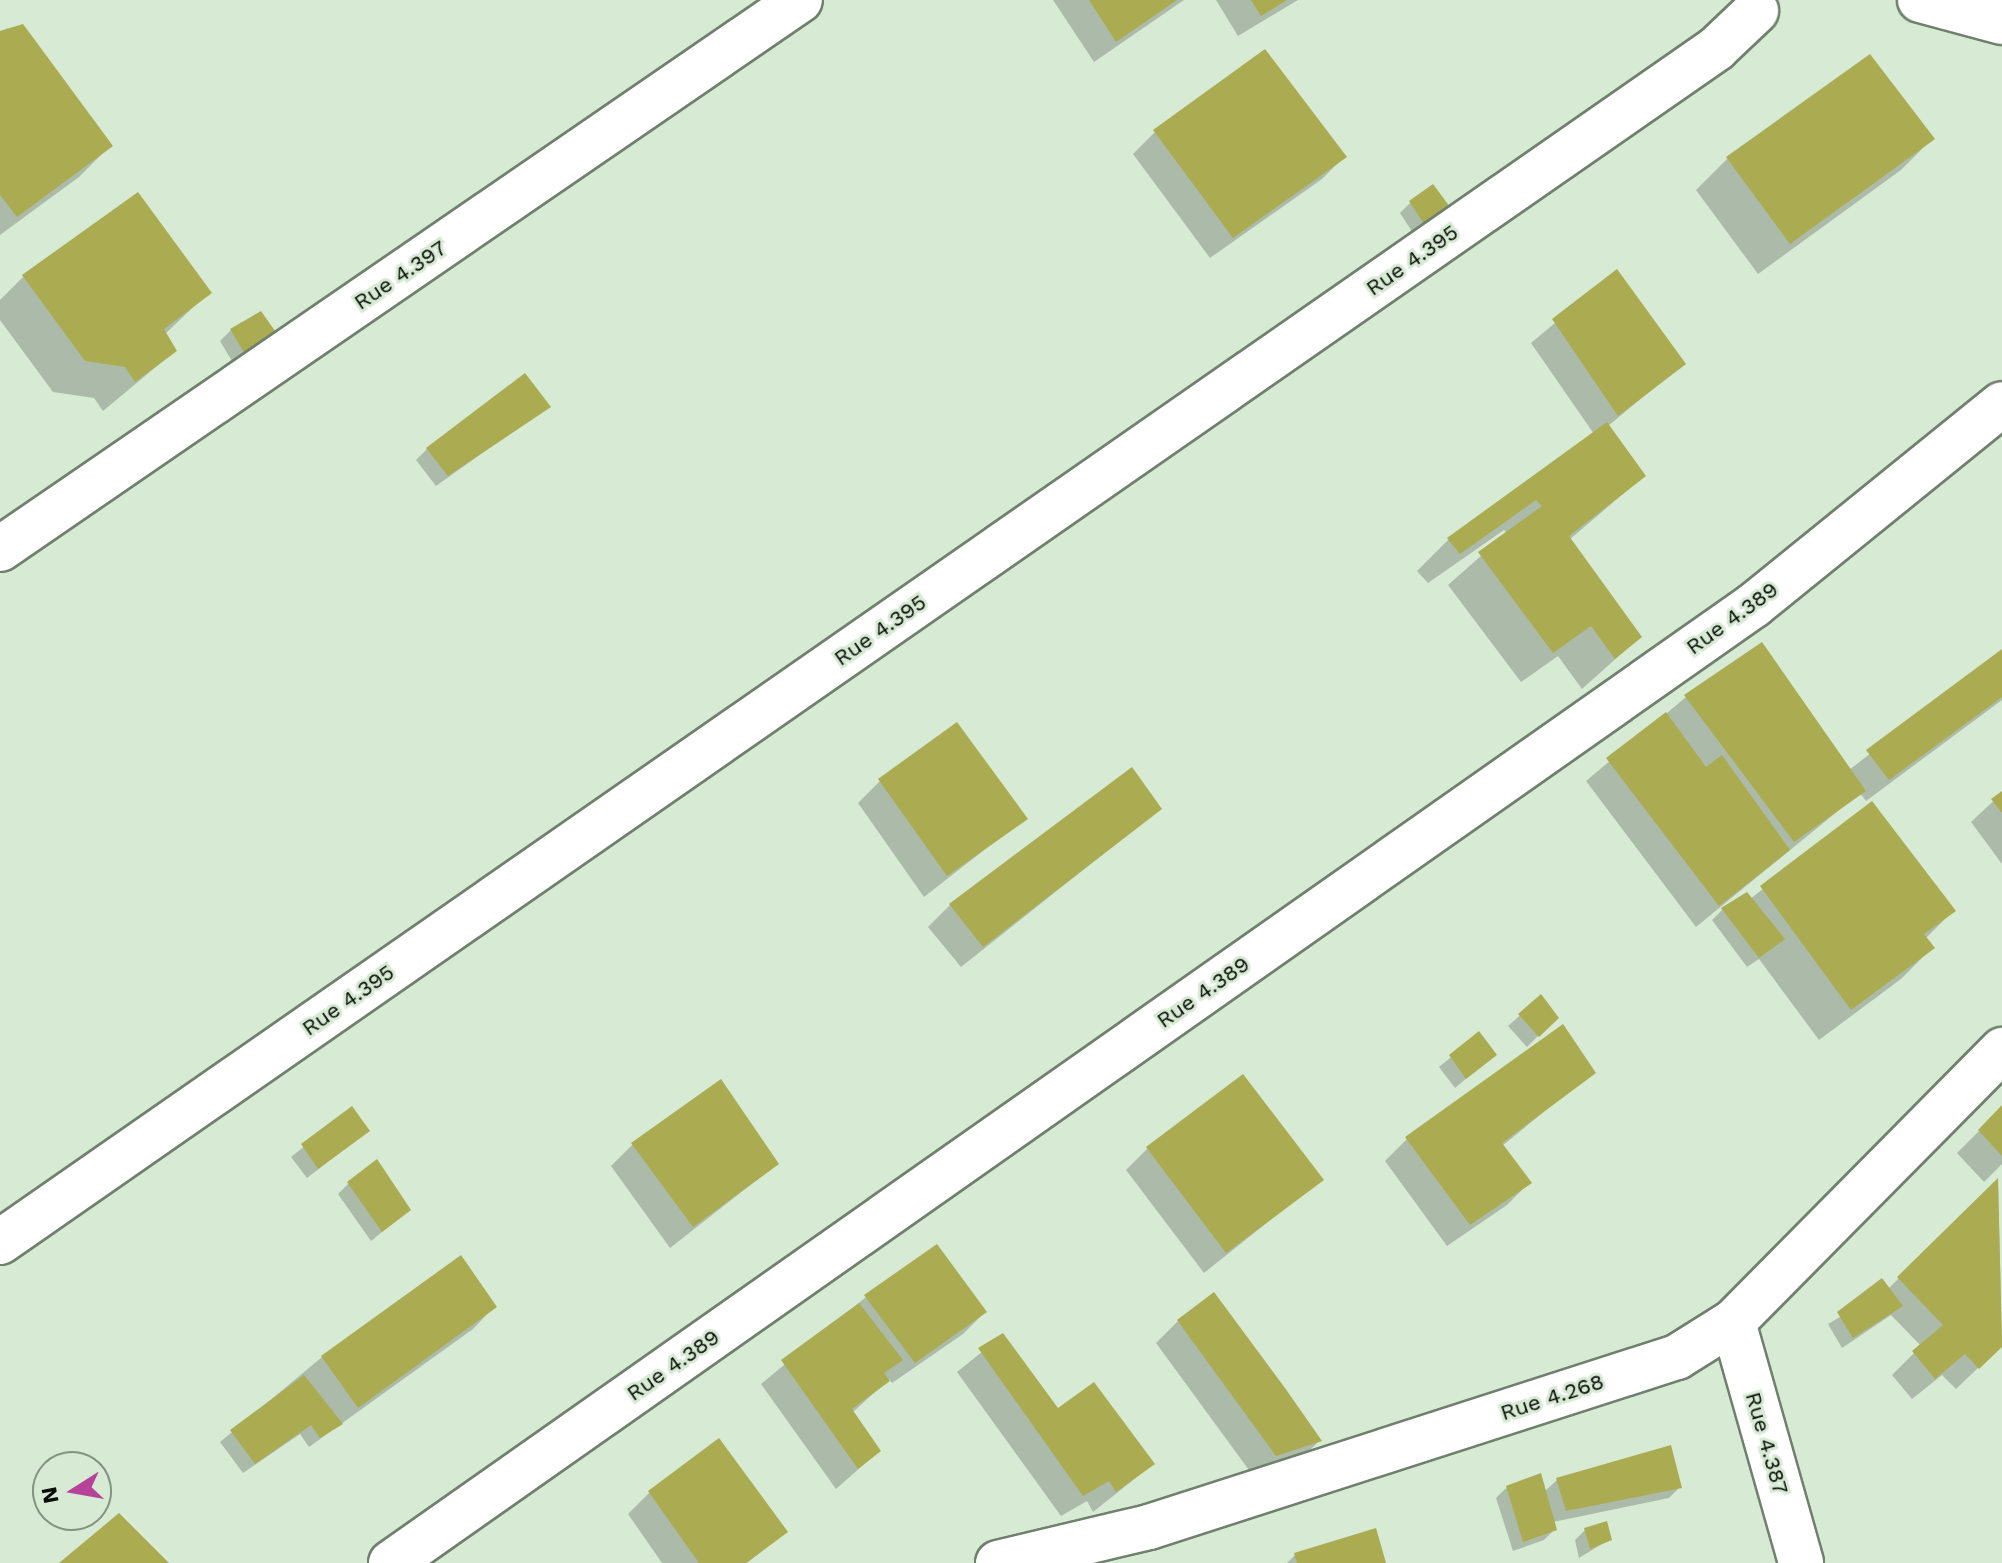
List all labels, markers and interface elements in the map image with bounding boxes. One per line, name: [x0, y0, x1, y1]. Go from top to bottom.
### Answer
street label: Rue 4.395: [1361, 219, 1463, 301]
street label: Rue 4.397: [349, 235, 451, 315]
street label: Rue 4.389: [1681, 576, 1783, 660]
street label: Rue 4.395: [829, 589, 931, 671]
street label: Rue 4.389: [1152, 950, 1254, 1034]
street label: Rue 4.395: [297, 959, 399, 1041]
street label: Rue 4.389: [622, 1323, 724, 1407]
street label: Rue 4.268: [1497, 1368, 1607, 1426]
street label: Rue 4.387: [1740, 1389, 1794, 1497]
north arrow: [32, 1451, 112, 1531]
text: N: [36, 1485, 64, 1506]

